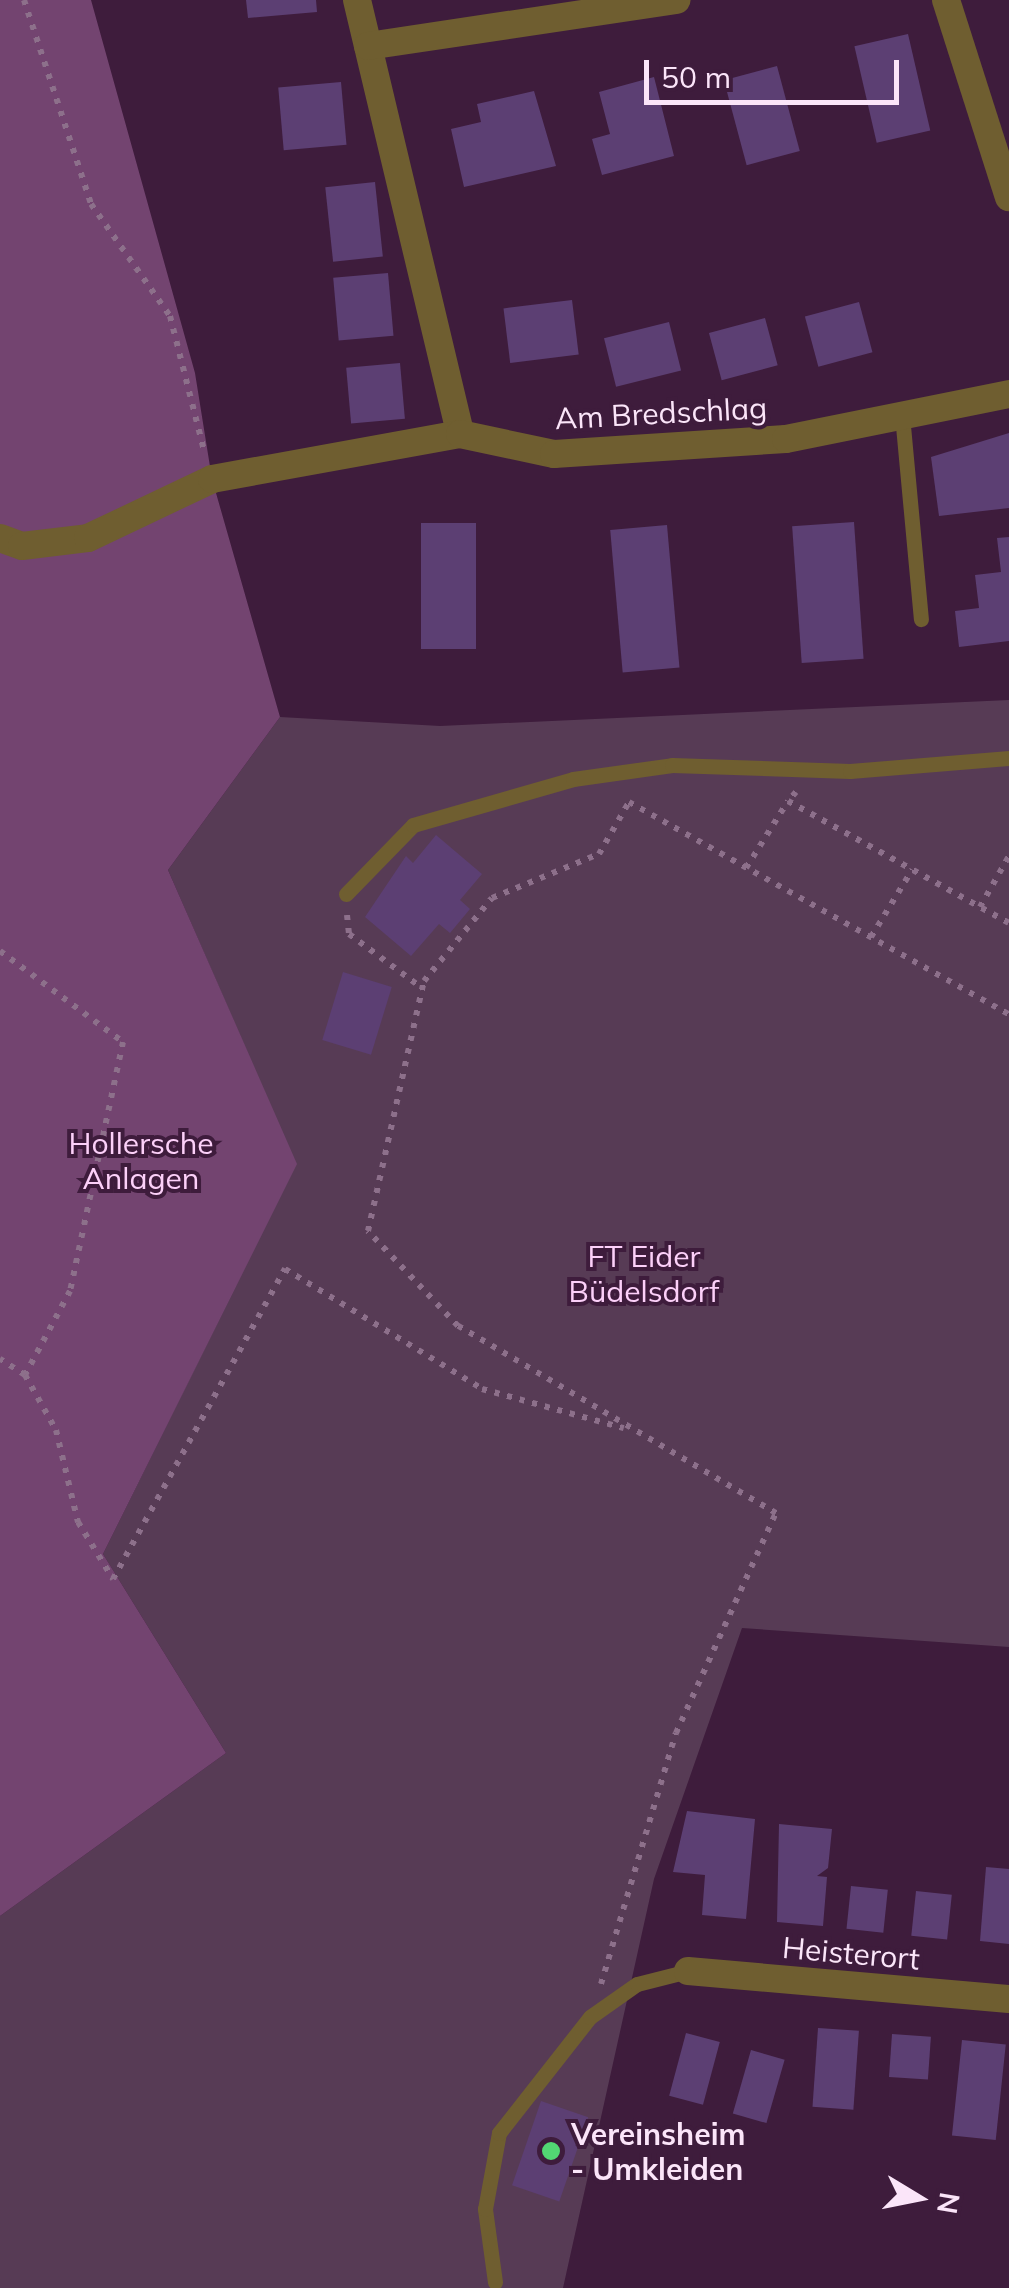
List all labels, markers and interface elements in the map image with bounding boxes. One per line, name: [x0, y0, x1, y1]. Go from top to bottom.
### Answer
scale bar: [649, 40, 904, 102]
text: 50 m: [661, 58, 731, 96]
street label: Am Bredschlag: [554, 389, 768, 437]
park label: Hollersche Anlagen: [68, 1125, 214, 1196]
park label: FT Eider Büdelsdorf: [568, 1238, 720, 1308]
street label: Heisterort: [781, 1929, 921, 1977]
place label: Vereinsheim - Umkleiden: [571, 2116, 745, 2186]
marker: Vereinsheim - Umkleiden: [540, 2140, 562, 2162]
north arrow: [869, 2148, 969, 2248]
text: N: [930, 2190, 968, 2217]

